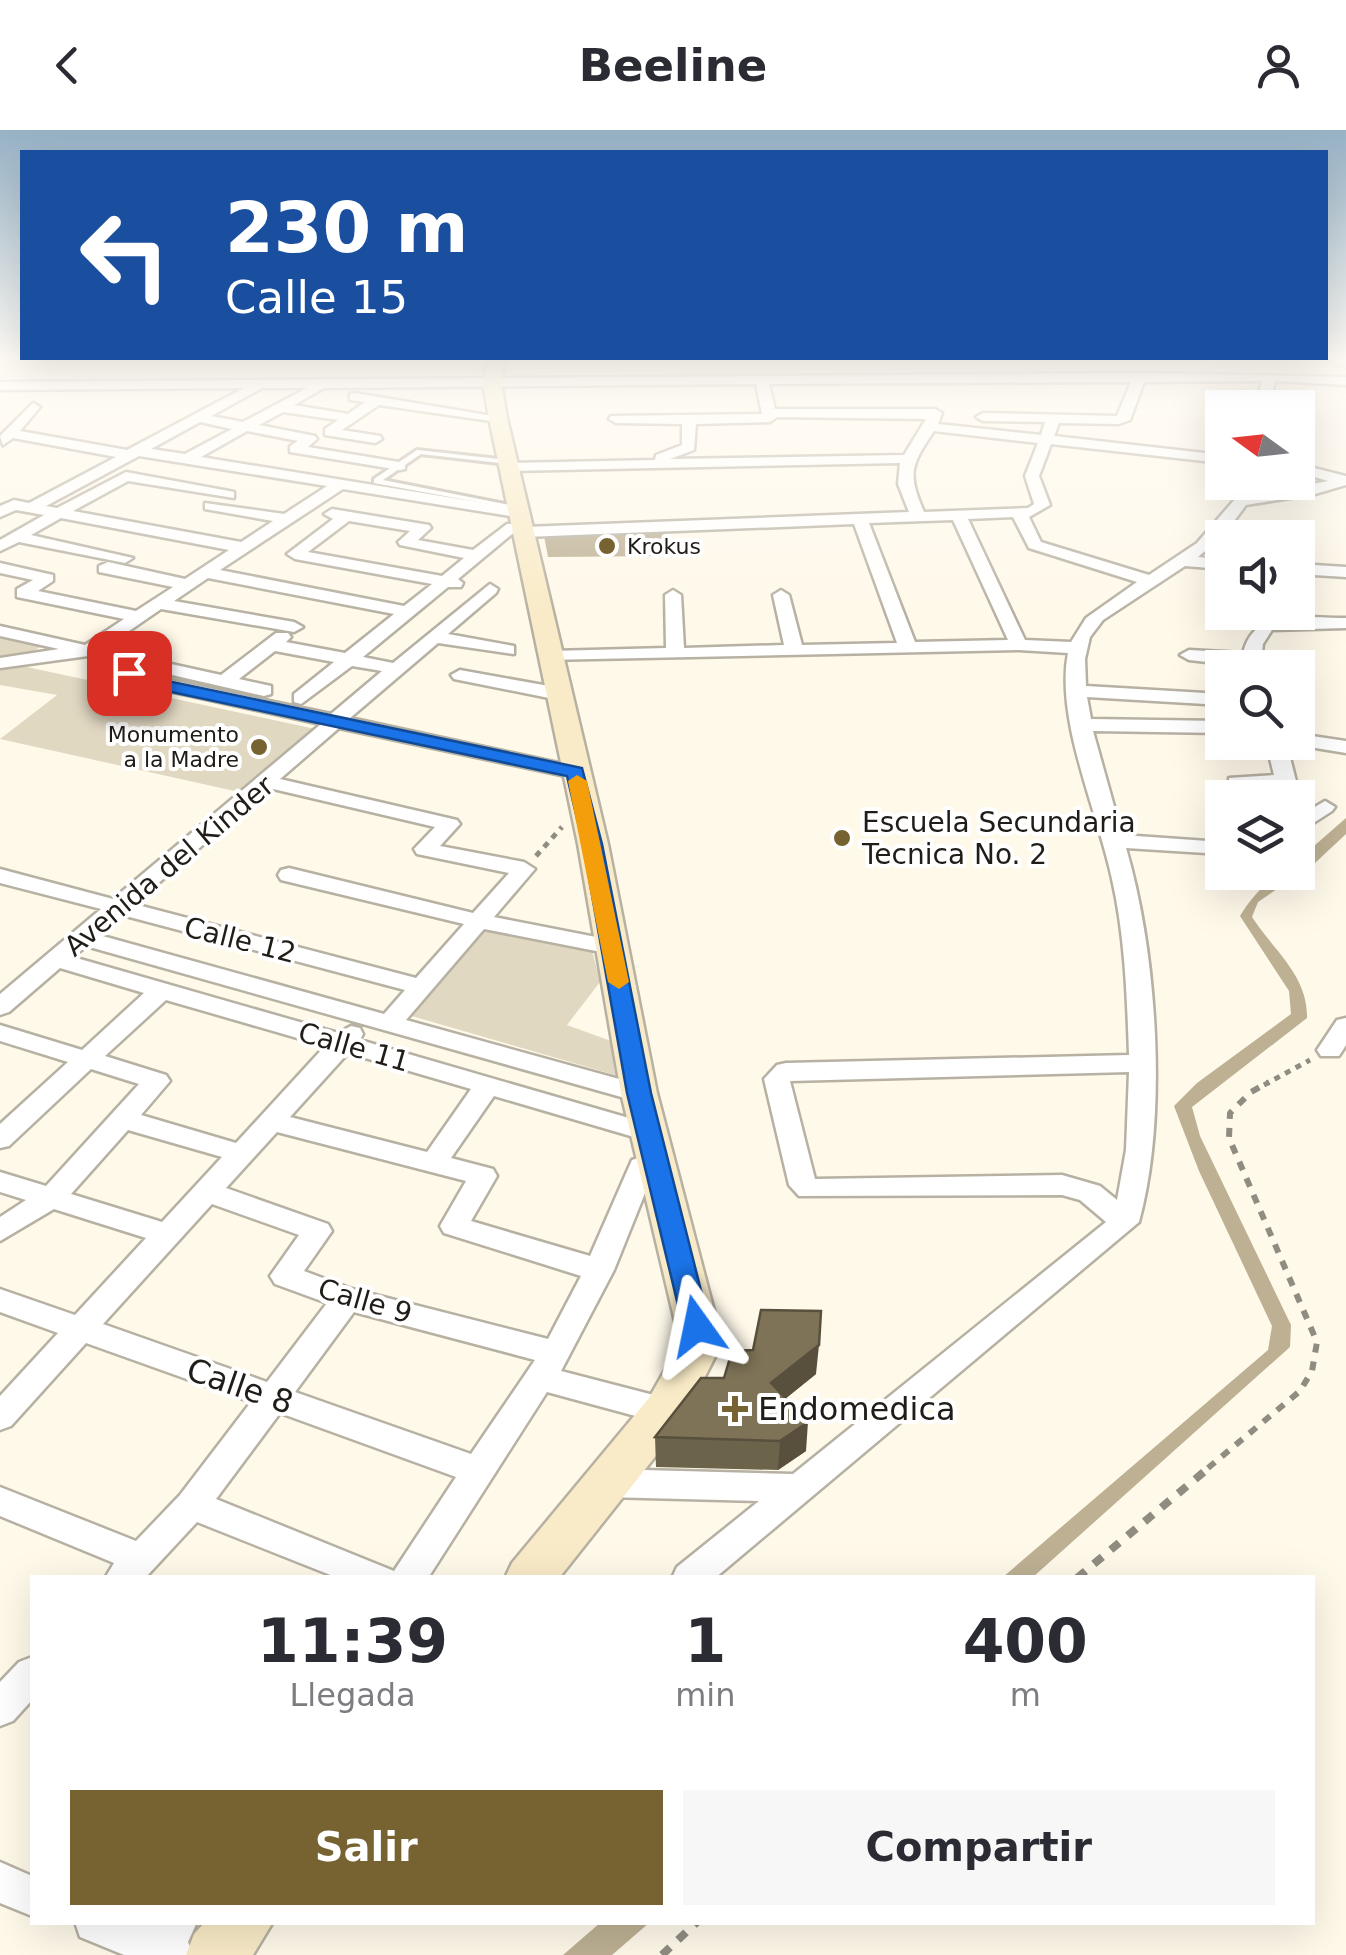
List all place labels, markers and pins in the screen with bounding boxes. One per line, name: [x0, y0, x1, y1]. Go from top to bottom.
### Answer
place label: Krokus: [627, 534, 701, 559]
marker: Krokus: [596, 535, 618, 557]
pin: [87, 631, 172, 716]
place label: Monumento a la Madre: [108, 722, 239, 772]
marker: Monumento a la Madre: [248, 736, 270, 758]
place label: Escuela Secundaria Tecnica No. 2: [861, 806, 1136, 871]
marker: Escuela Secundaria Tecnica No. 2: [831, 827, 853, 849]
place label: Endomedica: [758, 1390, 956, 1428]
marker: Endomedica: [722, 1396, 748, 1422]

